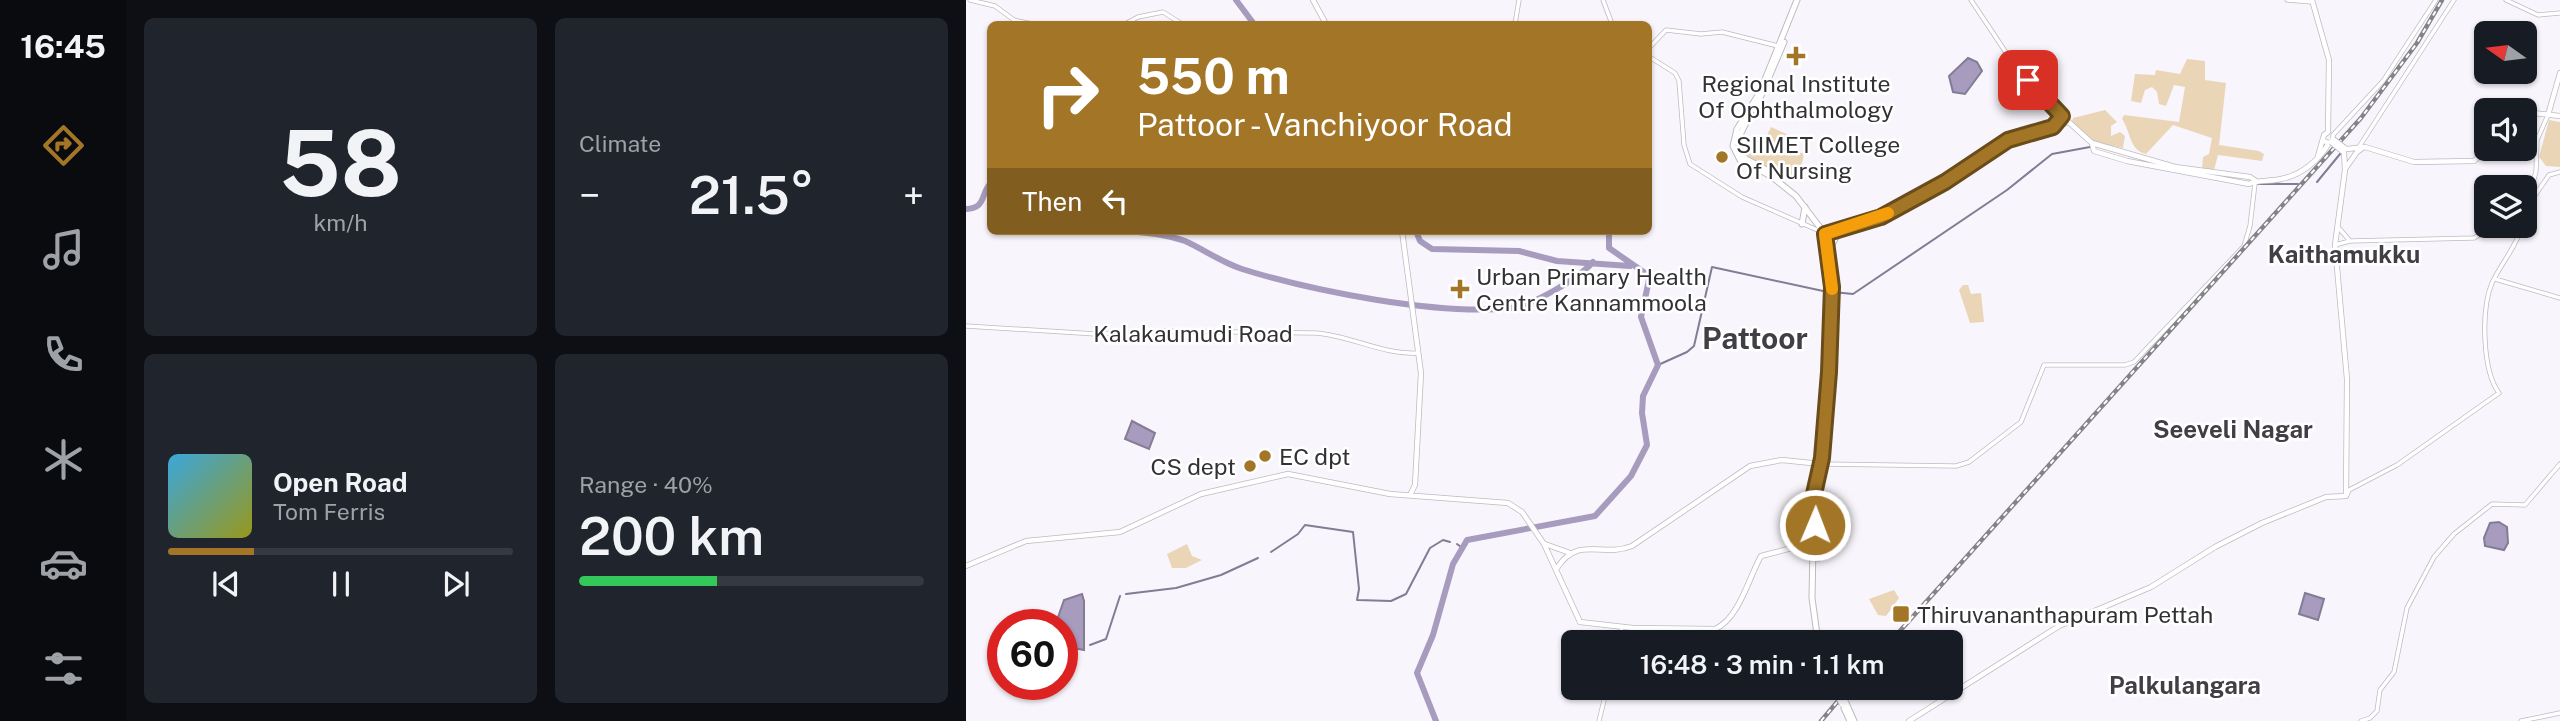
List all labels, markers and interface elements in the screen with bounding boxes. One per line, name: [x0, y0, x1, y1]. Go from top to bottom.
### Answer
north arrow: [2474, 21, 2538, 84]
map controls: [2474, 21, 2537, 238]
text: 16:45: [20, 28, 106, 65]
marker: Regional Institute Of Ophthalmology: [1786, 46, 1806, 66]
text: 550 m: [1137, 47, 1290, 105]
icon: right: [1022, 49, 1113, 140]
pin: [1998, 50, 2058, 110]
icon: arrive: [2009, 61, 2047, 99]
place label: Regional Institute Of Ophthalmology: [1698, 70, 1894, 123]
button: sound: [2474, 98, 2537, 161]
text: Pattoor - Vanchiyoor Road: [1137, 106, 1513, 143]
text: 58: [279, 110, 402, 216]
icon: directions: [39, 121, 88, 170]
text: Climate: [579, 130, 661, 157]
place label: SIIMET College Of Nursing: [1736, 131, 1900, 184]
marker: SIIMET College Of Nursing: [1714, 149, 1730, 165]
text: 21.5°: [689, 165, 814, 226]
text: −: [579, 173, 600, 218]
text: +: [903, 173, 924, 218]
button: layers: [2474, 175, 2537, 238]
icon: left: [1096, 182, 1134, 220]
text: Then: [1022, 186, 1082, 217]
text: km/h: [313, 209, 368, 236]
icon: music: [39, 225, 88, 274]
district label: Kaithamukku: [2268, 240, 2420, 268]
place label: Urban Primary Health Centre Kannammoola: [1476, 263, 1707, 316]
marker: Urban Primary Health Centre Kannammoola: [1450, 279, 1470, 299]
street label: Kalakaumudi Road: [1093, 320, 1293, 347]
district label: Pattoor: [1702, 320, 1808, 356]
icon: phone: [39, 330, 88, 379]
district label: Seeveli Nagar: [2153, 415, 2313, 443]
icon: climate: [39, 435, 88, 484]
place label: EC dpt: [1279, 443, 1350, 470]
marker: EC dpt: [1257, 448, 1273, 464]
place label: CS dept: [1151, 453, 1236, 480]
marker: CS dept: [1242, 458, 1258, 474]
text: Open Road: [273, 467, 408, 498]
text: Range · 40%: [579, 471, 713, 498]
position arrow: [1778, 488, 1852, 562]
text: Tom Ferris: [273, 498, 385, 525]
text: 200 km: [579, 506, 764, 567]
icon: car: [39, 539, 88, 588]
icon: previous: [207, 565, 245, 603]
icon: pause: [322, 565, 360, 603]
icon: next: [437, 565, 475, 603]
place label: Thiruvananthapuram Pettah: [1917, 601, 2213, 628]
marker: Thiruvananthapuram Pettah: [1891, 604, 1911, 624]
speed limit sign: 60: [987, 609, 1078, 700]
icon: filters: [39, 644, 88, 693]
text: 16:48 · 3 min · 1.1 km: [1640, 649, 1884, 680]
district label: Palkulangara: [2109, 671, 2261, 699]

